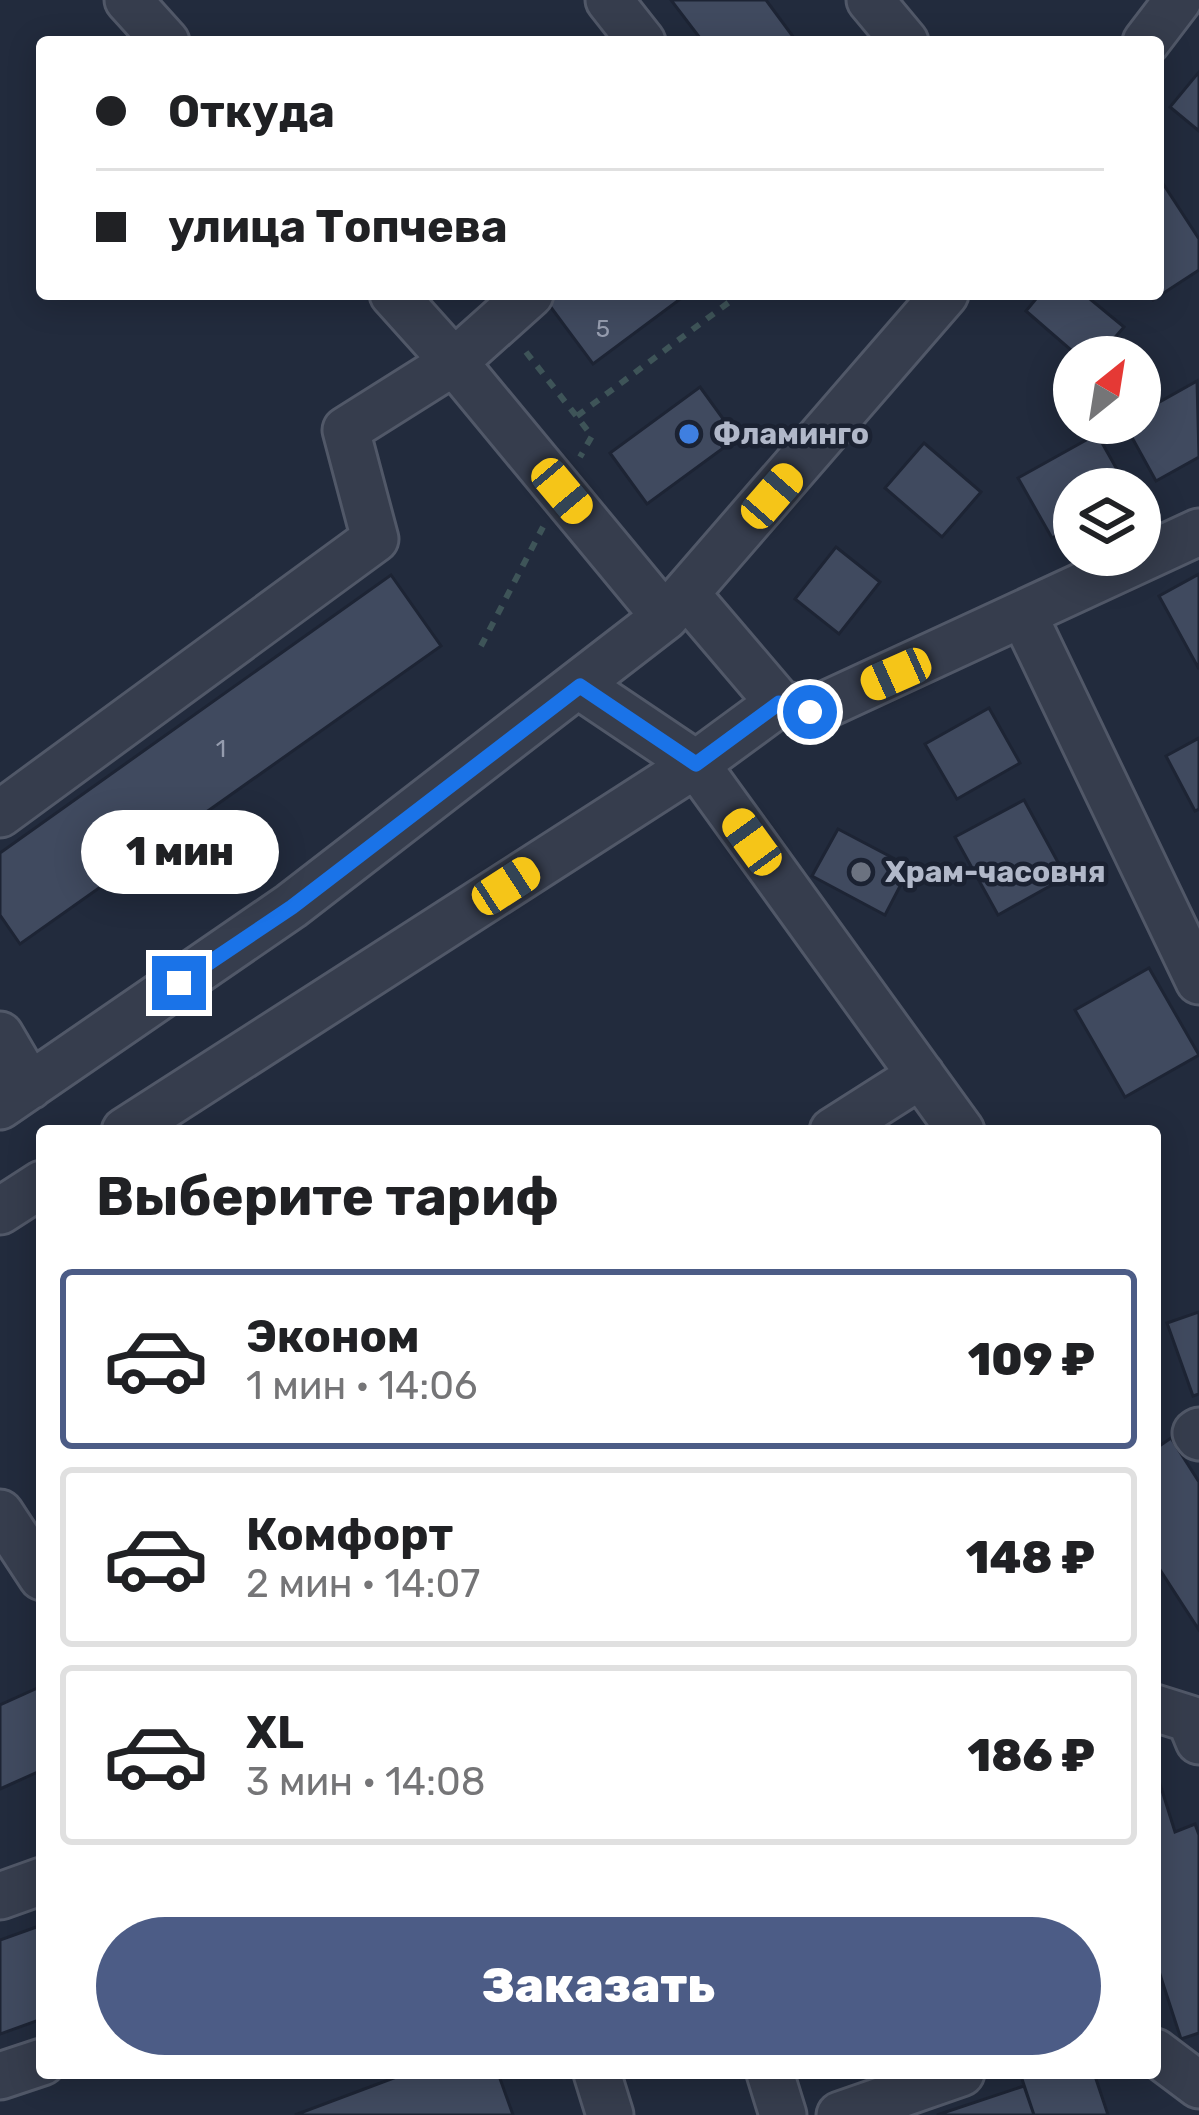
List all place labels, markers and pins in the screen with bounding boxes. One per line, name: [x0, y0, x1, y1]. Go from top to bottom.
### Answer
place label: Фламинго: [713, 416, 869, 452]
marker: Фламинго: [676, 421, 702, 447]
place label: Храм-часовня: [885, 854, 1106, 890]
marker: Храм-часовня: [848, 859, 874, 885]

